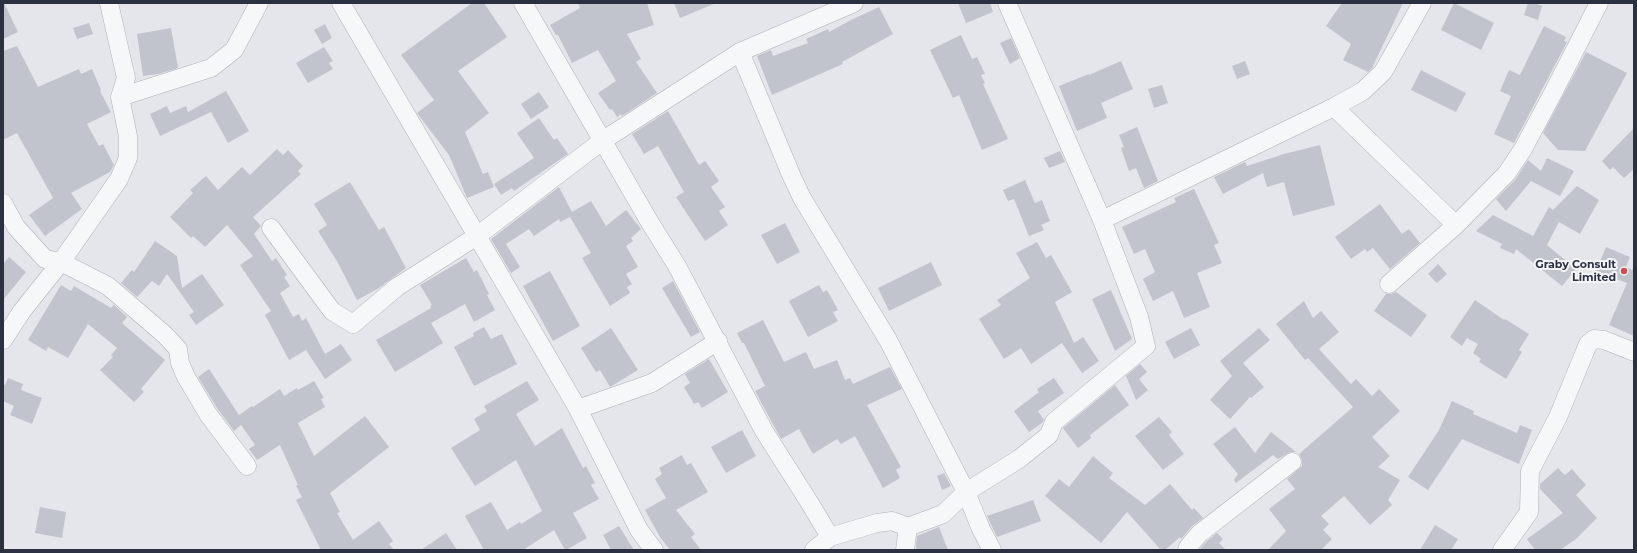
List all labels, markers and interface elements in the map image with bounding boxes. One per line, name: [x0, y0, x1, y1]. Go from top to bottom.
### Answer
place label: Graby Consult Limited: [1535, 258, 1616, 284]
marker: Graby Consult Limited: [1619, 266, 1629, 276]

